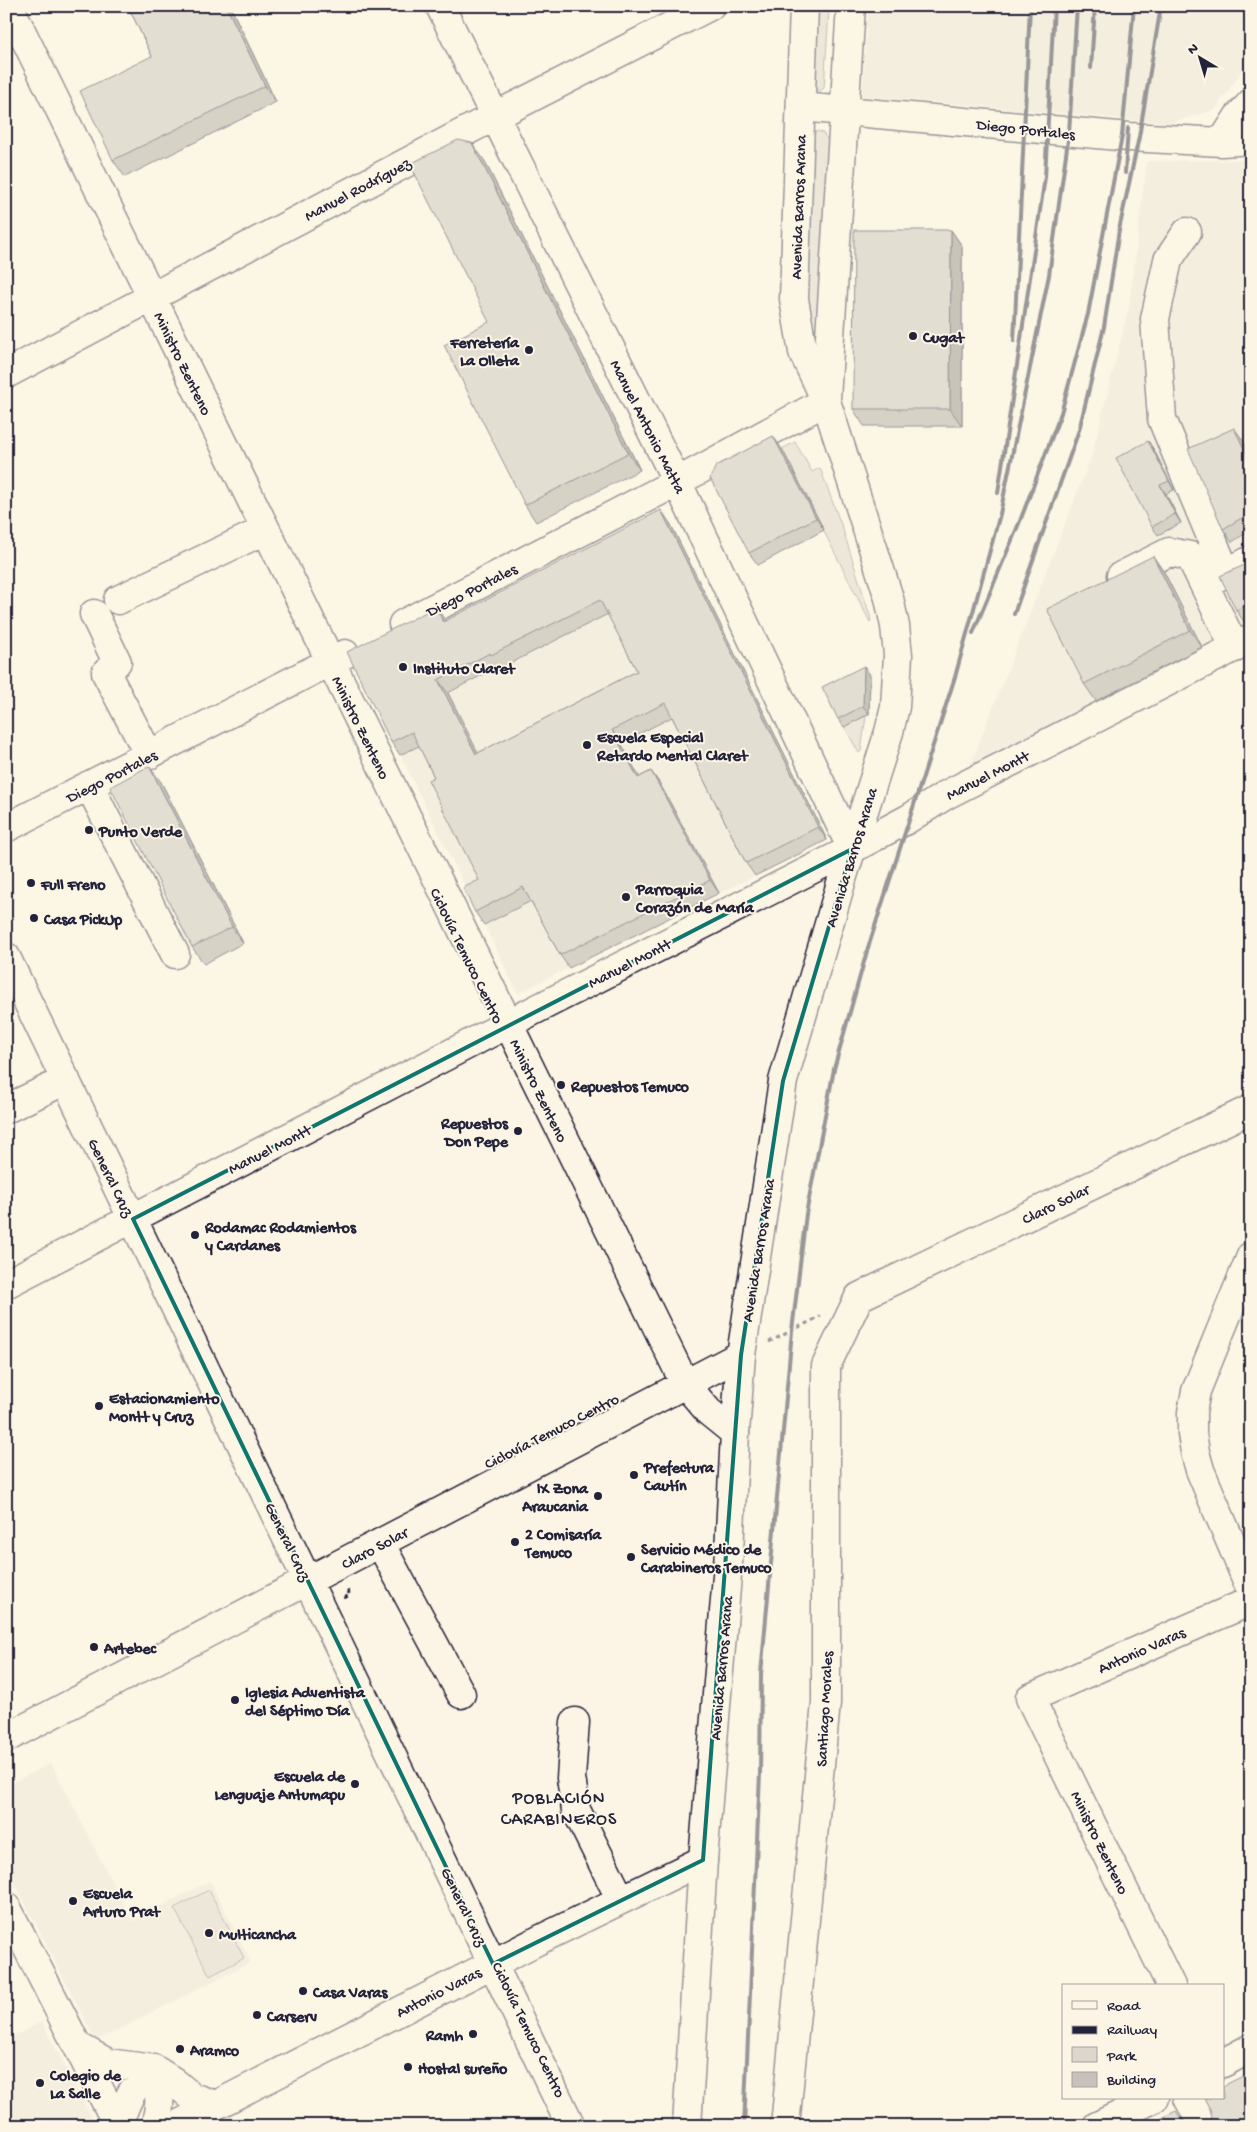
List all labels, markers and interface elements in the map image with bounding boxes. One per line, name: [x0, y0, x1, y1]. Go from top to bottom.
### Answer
north arrow: [1174, 32, 1224, 82]
text: N: [1185, 40, 1202, 59]
street label: Diego Portales: [974, 117, 1077, 146]
street label: Avenida Barros Arana: [788, 133, 813, 280]
street label: Manuel Rodríguez: [302, 155, 416, 227]
street label: Ministro Zenteno: [148, 310, 214, 419]
marker: Cugat: [907, 330, 919, 342]
place label: Cugat: [922, 330, 965, 349]
place label: Ferretería La Olleta: [449, 335, 520, 372]
marker: Ferretería La Olleta: [523, 344, 535, 356]
street label: Manuel Antonio Matta: [604, 358, 688, 499]
street label: Diego Portales: [423, 561, 522, 624]
marker: Instituto Claret: [397, 661, 409, 673]
place label: Instituto Claret: [413, 661, 516, 680]
street label: Ministro Zenteno: [326, 674, 392, 783]
place label: Escuela Especial Retardo Mental Claret: [596, 730, 749, 767]
marker: Escuela Especial Retardo Mental Claret: [581, 739, 593, 751]
street label: Diego Portales: [63, 747, 162, 810]
street label: Manuel Montt: [944, 747, 1035, 806]
street label: Avenida Barros Arana: [823, 785, 884, 930]
marker: Punto Verde: [83, 824, 95, 836]
place label: Punto Verde: [98, 824, 183, 843]
marker: Full Freno: [25, 877, 37, 889]
place label: Full Freno: [40, 877, 106, 896]
place label: Parroquia Corazón de María: [635, 882, 755, 919]
street label: Ciclovía Temuco Centro: [424, 886, 506, 1027]
marker: Parroquia Corazón de María: [620, 891, 632, 903]
marker: Casa PickUp: [28, 912, 40, 924]
place label: Casa PickUp: [43, 912, 122, 931]
street label: Manuel Montt: [586, 935, 677, 994]
street label: Ministro Zenteno: [504, 1037, 570, 1146]
marker: Repuestos Temuco: [555, 1079, 567, 1091]
place label: Repuestos Temuco: [570, 1079, 689, 1098]
place label: Repuestos Don Pepe: [440, 1116, 509, 1153]
street label: Manuel Montt: [226, 1121, 317, 1180]
marker: Repuestos Don Pepe: [512, 1125, 524, 1137]
street label: General Cruz: [82, 1136, 136, 1222]
street label: Avenida Barros Arana: [740, 1176, 781, 1324]
street label: Claro Solar: [1020, 1181, 1095, 1231]
place label: Rodamac Rodamientos y Cardanes: [204, 1220, 357, 1257]
marker: Rodamac Rodamientos y Cardanes: [189, 1229, 201, 1241]
place label: Estacionamiento Montt y Cruz: [109, 1391, 220, 1428]
street label: Ciclovía Temuco Centro: [482, 1391, 623, 1475]
marker: Estacionamiento Montt y Cruz: [93, 1400, 105, 1412]
place label: Prefectura Cautín: [643, 1459, 715, 1497]
marker: Prefectura Cautín: [628, 1469, 640, 1481]
place label: IX Zona Araucania: [521, 1481, 589, 1518]
marker: IX Zona Araucania: [592, 1490, 604, 1502]
street label: General Cruz: [259, 1500, 313, 1586]
street label: Claro Solar: [339, 1524, 413, 1576]
place label: 2 Comisaría Temuco: [523, 1527, 602, 1564]
marker: 2 Comisaría Temuco: [509, 1536, 521, 1548]
place label: Servicio Médico de Carabineros Temuco: [640, 1542, 772, 1579]
marker: Servicio Médico de Carabineros Temuco: [625, 1551, 637, 1563]
street label: Avenida Barros Arana: [708, 1594, 739, 1741]
street label: Antonio Varas: [1096, 1624, 1190, 1680]
marker: Artebec: [88, 1641, 100, 1653]
place label: Artebec: [103, 1641, 158, 1660]
street label: Santiago Morales: [814, 1650, 839, 1767]
place label: Iglesia Adventista del Séptimo Día: [245, 1685, 366, 1722]
marker: Iglesia Adventista del Séptimo Día: [229, 1694, 241, 1706]
place label: Escuela de Lenguaje Antumapu: [214, 1769, 346, 1806]
marker: Escuela de Lenguaje Antumapu: [349, 1778, 361, 1790]
district label: POBLACIÓN CARABINEROS: [501, 1789, 617, 1831]
street label: Ministro Zenteno: [1065, 1789, 1131, 1898]
street label: General Cruz: [435, 1865, 489, 1951]
place label: Escuela Arturo Prat: [82, 1886, 161, 1923]
marker: Escuela Arturo Prat: [67, 1895, 79, 1907]
marker: Multicancha: [203, 1927, 215, 1939]
place label: Multicancha: [219, 1927, 297, 1946]
street label: Ciclovía Temuco Centro: [486, 1960, 568, 2101]
street label: Antonio Varas: [394, 1964, 486, 2024]
legend: [1062, 1984, 1224, 2100]
marker: Casa Varas: [297, 1985, 309, 1997]
place label: Casa Varas: [312, 1985, 388, 2004]
text: Road: [1107, 1998, 1141, 2016]
marker: Carserv: [251, 2009, 263, 2021]
place label: Carserv: [266, 2009, 317, 2028]
text: Railway: [1107, 2022, 1158, 2040]
place label: Ramh: [425, 2028, 463, 2047]
marker: Ramh: [467, 2028, 479, 2040]
marker: Aramco: [174, 2043, 186, 2055]
place label: Aramco: [189, 2043, 240, 2062]
text: Park: [1106, 2048, 1137, 2066]
marker: Hostal sureño: [402, 2061, 414, 2073]
place label: Hostal sureño: [418, 2061, 508, 2080]
place label: Colegio de La Salle: [49, 2068, 122, 2105]
text: Building: [1106, 2072, 1156, 2090]
marker: Colegio de La Salle: [34, 2077, 46, 2089]

